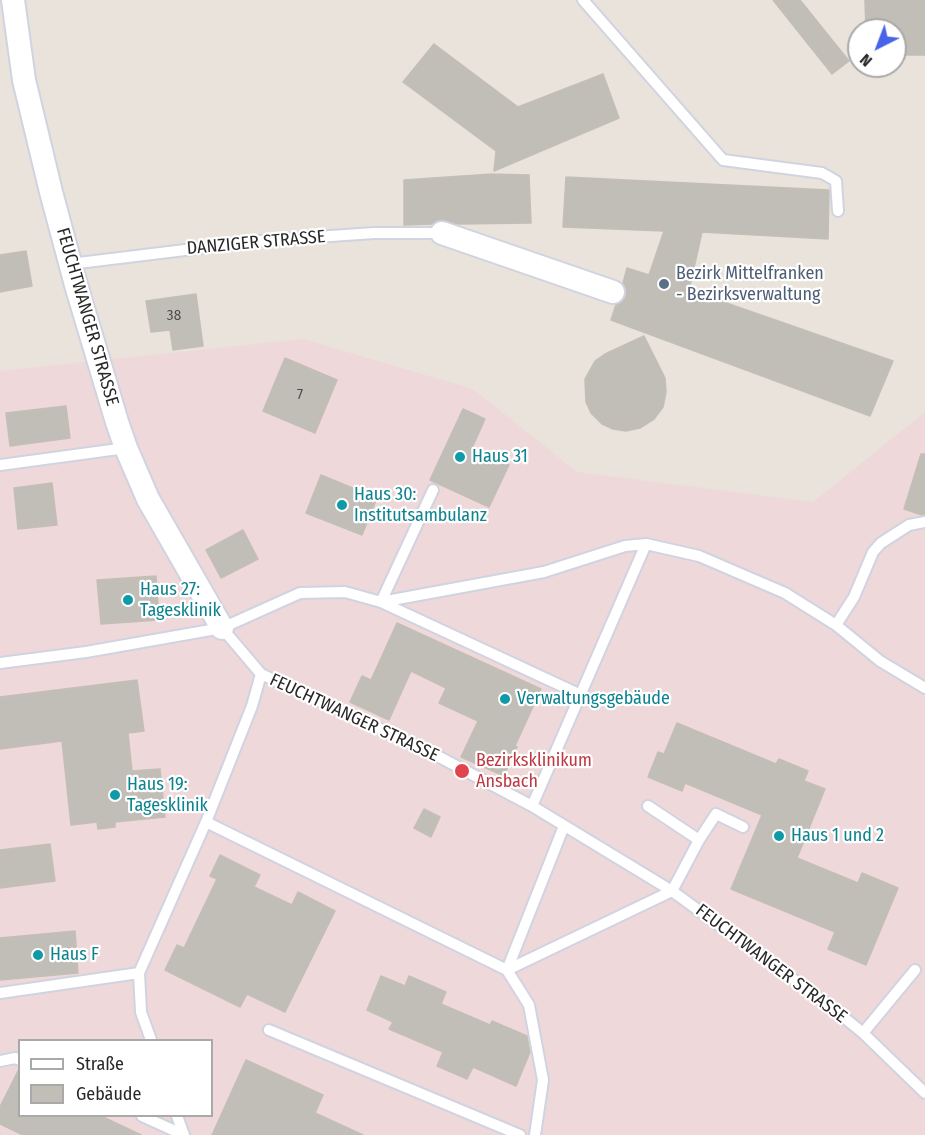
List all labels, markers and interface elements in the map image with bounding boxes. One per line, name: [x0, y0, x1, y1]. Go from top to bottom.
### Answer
north arrow: [847, 18, 907, 78]
text: N: [856, 50, 876, 71]
street label: FEUCHTWANGER STRASSE: [51, 225, 123, 409]
street label: DANZIGER STRASSE: [186, 226, 326, 260]
place label: Bezirk Mittelfranken - Bezirksverwaltung: [676, 263, 824, 306]
marker: Bezirk Mittelfranken - Bezirksverwaltung: [657, 277, 671, 291]
house number: 38: [167, 307, 181, 325]
house number: 7: [297, 386, 303, 404]
place label: Haus 31: [472, 446, 528, 468]
marker: Haus 31: [453, 450, 467, 464]
place label: Haus 30: Institutsambulanz: [354, 484, 487, 526]
marker: Haus 30: Institutsambulanz: [335, 498, 349, 512]
place label: Haus 27: Tagesklinik: [140, 579, 221, 622]
marker: Haus 27: Tagesklinik: [121, 593, 135, 607]
street label: FEUCHTWANGER STRASSE: [266, 669, 442, 767]
place label: Verwaltungsgebäude: [517, 688, 670, 710]
marker: Verwaltungsgebäude: [498, 692, 512, 706]
place label: Bezirksklinikum Ansbach: [476, 750, 592, 792]
marker: Bezirksklinikum Ansbach: [453, 762, 471, 780]
place label: Haus 19: Tagesklinik: [127, 774, 208, 816]
marker: Haus 19: Tagesklinik: [108, 788, 122, 802]
place label: Haus 1 und 2: [791, 825, 884, 847]
marker: Haus 1 und 2: [772, 829, 786, 843]
street label: FEUCHTWANGER STRASSE: [691, 900, 851, 1028]
place label: Haus F: [50, 944, 99, 966]
marker: Haus F: [31, 948, 45, 962]
legend: [18, 1039, 213, 1117]
text: Straße: [76, 1053, 124, 1075]
text: Gebäude: [76, 1083, 141, 1105]

